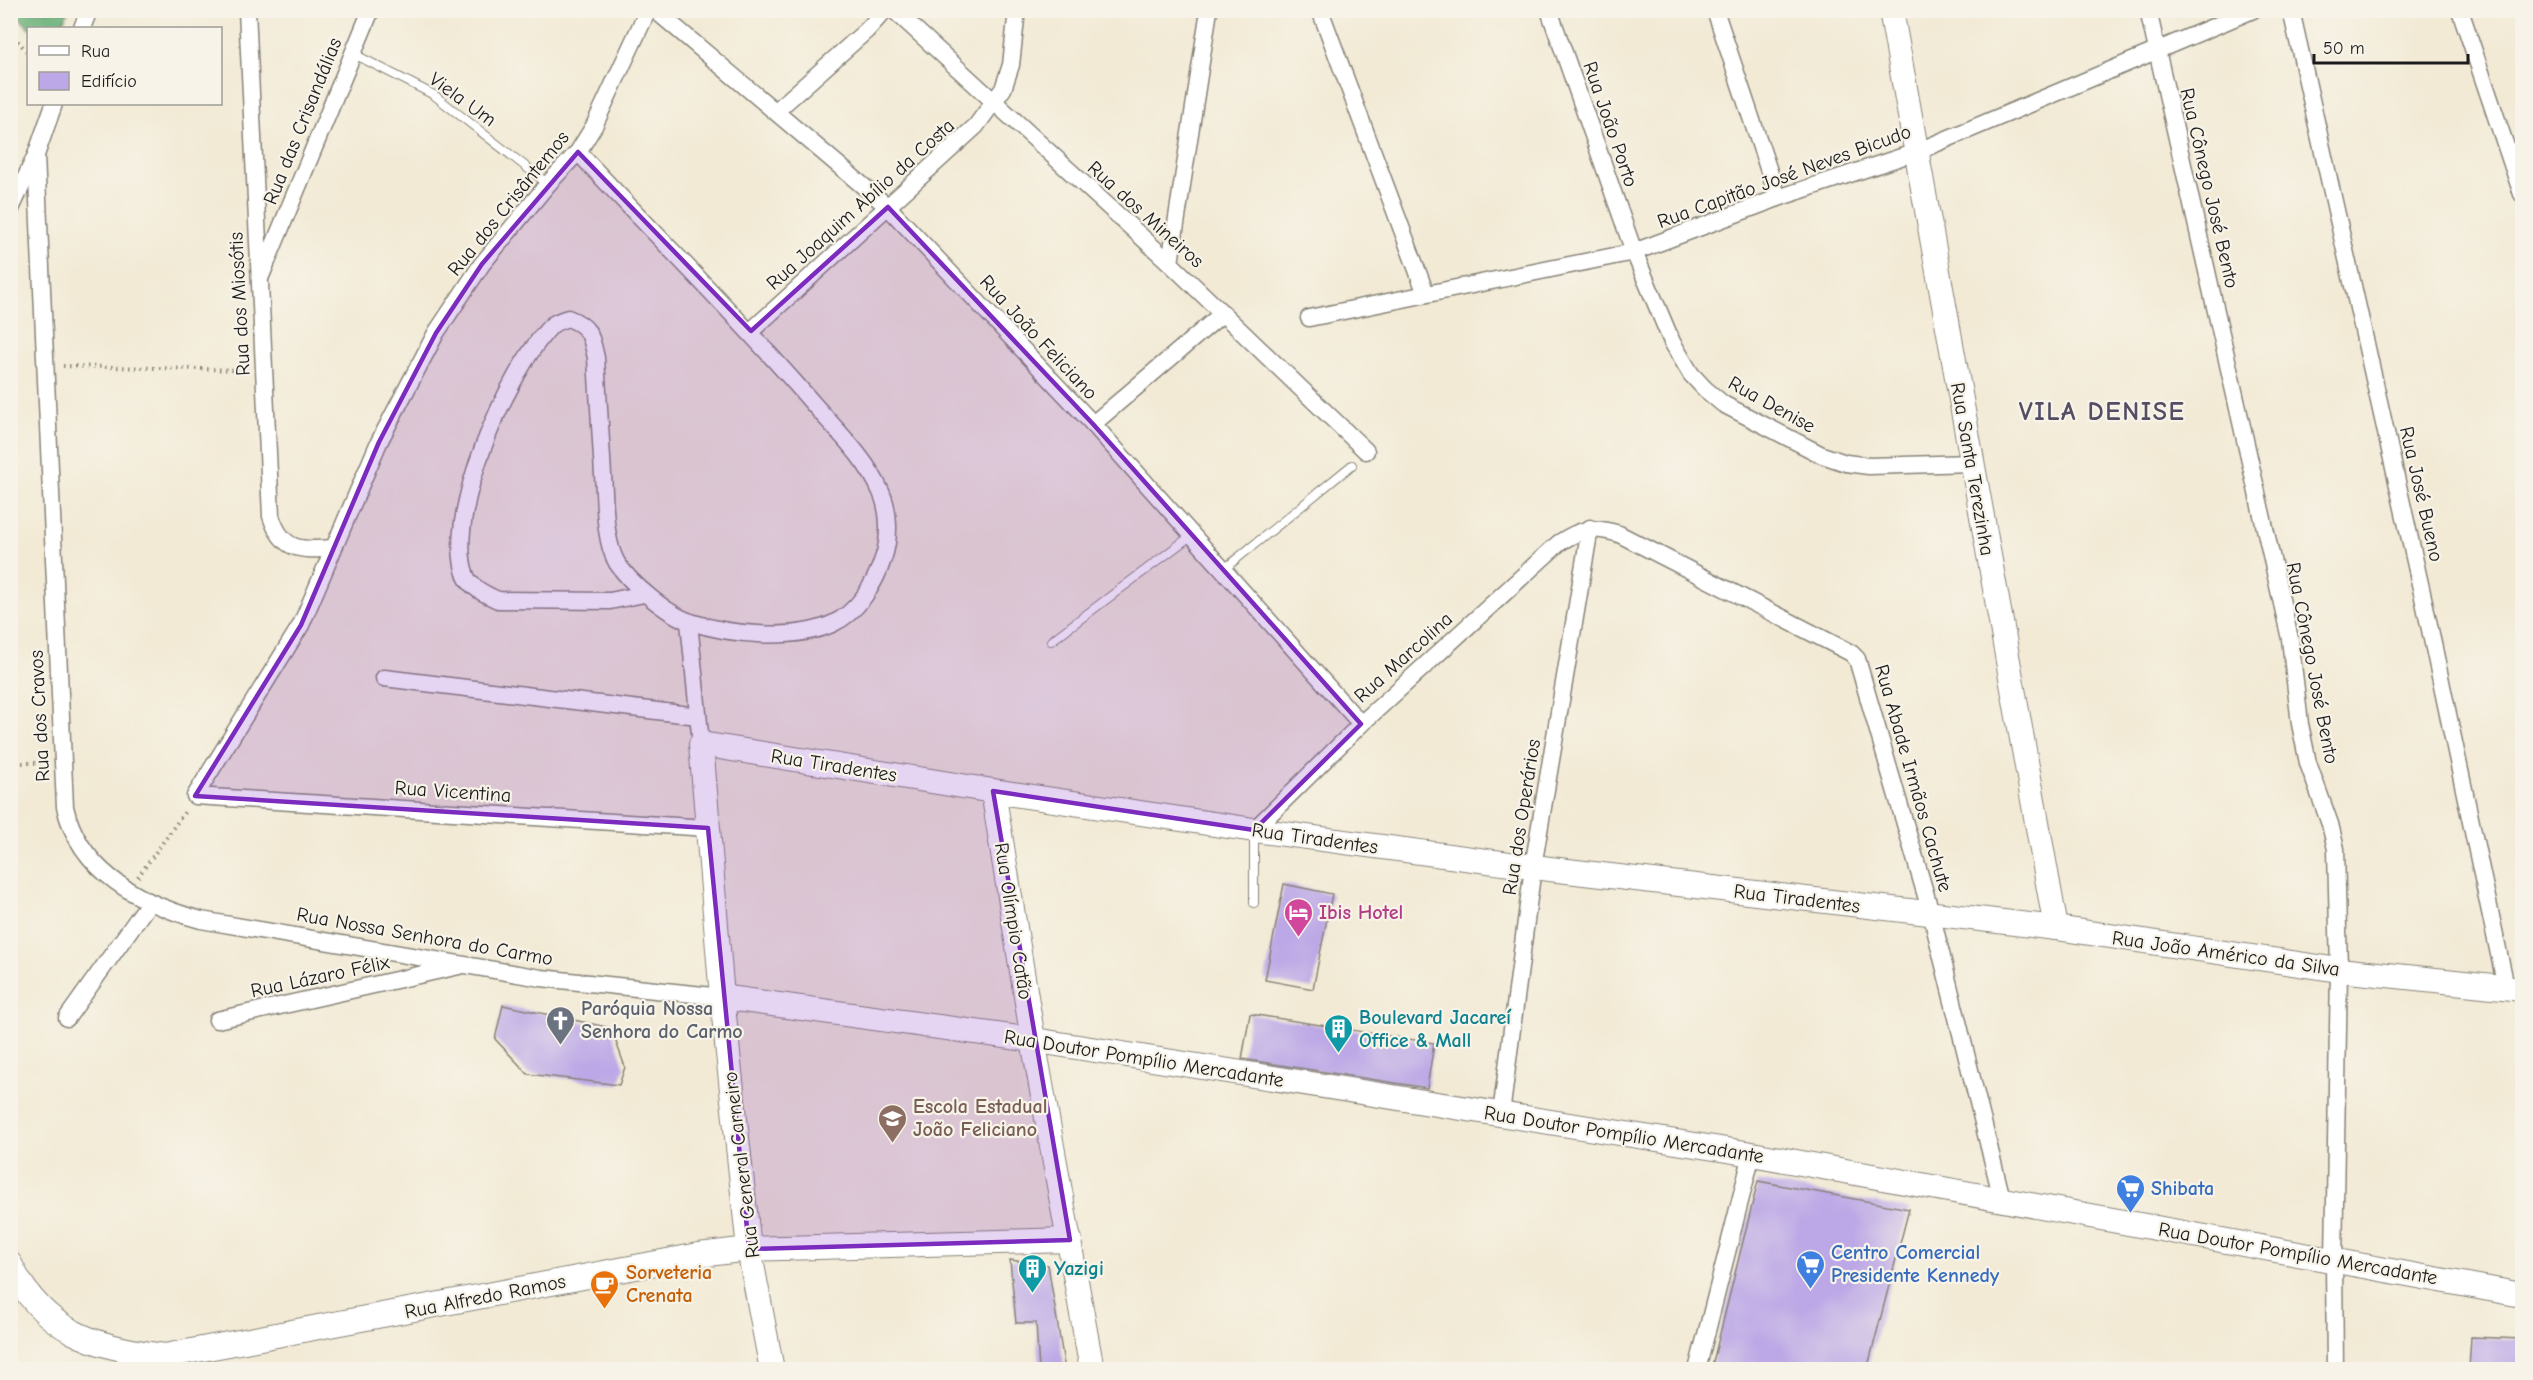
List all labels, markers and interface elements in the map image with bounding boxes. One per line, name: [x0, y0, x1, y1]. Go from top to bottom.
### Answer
legend: [27, 27, 222, 105]
scale bar: [2314, 27, 2468, 65]
street label: Rua das Crisandálias: [258, 34, 346, 208]
text: 50 m: [2323, 38, 2365, 59]
text: Rua: [81, 41, 110, 62]
street label: Rua João Porto: [1578, 58, 1643, 190]
street label: Viela Um: [425, 67, 501, 131]
text: Edifício: [81, 71, 137, 92]
street label: Rua Cônego José Bento: [2175, 86, 2244, 290]
street label: Rua Joaquim Abílio da Costa: [762, 114, 959, 295]
street label: Rua Capitão José Neves Bicudo: [1654, 120, 1914, 233]
street label: Rua dos Crisântemos: [443, 126, 574, 281]
street label: Rua dos Mineiros: [1083, 156, 1209, 273]
street label: Rua dos Miosótis: [224, 231, 255, 377]
street label: Rua João Feliciano: [975, 270, 1102, 404]
street label: Rua Denise: [1724, 371, 1819, 438]
street label: Rua Santa Terezinha: [1946, 381, 1999, 557]
district label: VILA DENISE: [2019, 397, 2185, 427]
street label: Rua José Bueno: [2395, 424, 2448, 564]
street label: Rua Cônego José Bento: [2282, 560, 2343, 766]
street label: Rua Marcolina: [1350, 607, 1457, 707]
street label: Rua dos Cravos: [25, 649, 54, 783]
street label: Rua Abade Irmãos Cachute: [1870, 662, 1957, 894]
street label: Rua dos Operários: [1498, 737, 1545, 897]
street label: Rua Tiradentes: [769, 744, 899, 787]
street label: Rua Vicentina: [394, 776, 512, 807]
street label: Rua Tiradentes: [1250, 818, 1379, 859]
street label: Rua Olímpio Catão: [990, 841, 1037, 1001]
street label: Rua Tiradentes: [1732, 879, 1861, 918]
hotel icon: Ibis Hotel: [1282, 896, 1314, 938]
place label: Ibis Hotel: [1319, 901, 1403, 924]
street label: Rua Nossa Senhora do Carmo: [295, 903, 555, 970]
street label: Rua João Américo da Silva: [2111, 926, 2341, 981]
street label: Rua Lázaro Félix: [249, 950, 392, 1002]
place label: Paróquia Nossa Senhora do Carmo: [581, 997, 743, 1043]
church icon: Paróquia Nossa Senhora do Carmo: [544, 1004, 576, 1046]
place label: Boulevard Jacareí Office & Mall: [1359, 1006, 1512, 1052]
building icon: Boulevard Jacareí Office & Mall: [1322, 1012, 1354, 1054]
street label: Rua Doutor Pompílio Mercadante: [1002, 1025, 1285, 1092]
street label: Rua General Carneiro: [719, 1070, 764, 1260]
place label: Escola Estadual João Feliciano: [913, 1095, 1047, 1141]
street label: Rua Doutor Pompílio Mercadante: [1482, 1101, 1765, 1168]
school or university icon: Escola Estadual João Feliciano: [876, 1102, 908, 1144]
supermarket icon: Shibata: [2114, 1172, 2146, 1214]
place label: Shibata: [2151, 1177, 2214, 1200]
street label: Rua Doutor Pompílio Mercadante: [2157, 1218, 2439, 1289]
place label: Centro Comercial Presidente Kennedy: [1831, 1241, 2000, 1287]
supermarket icon: Centro Comercial Presidente Kennedy: [1794, 1248, 1826, 1290]
building icon: Yazigi: [1017, 1252, 1049, 1294]
place label: Yazigi: [1054, 1257, 1104, 1280]
place label: Sorveteria Crenata: [626, 1261, 712, 1307]
cafe icon: Sorveteria Crenata: [589, 1268, 621, 1310]
street label: Rua Alfredo Ramos: [403, 1270, 568, 1323]

